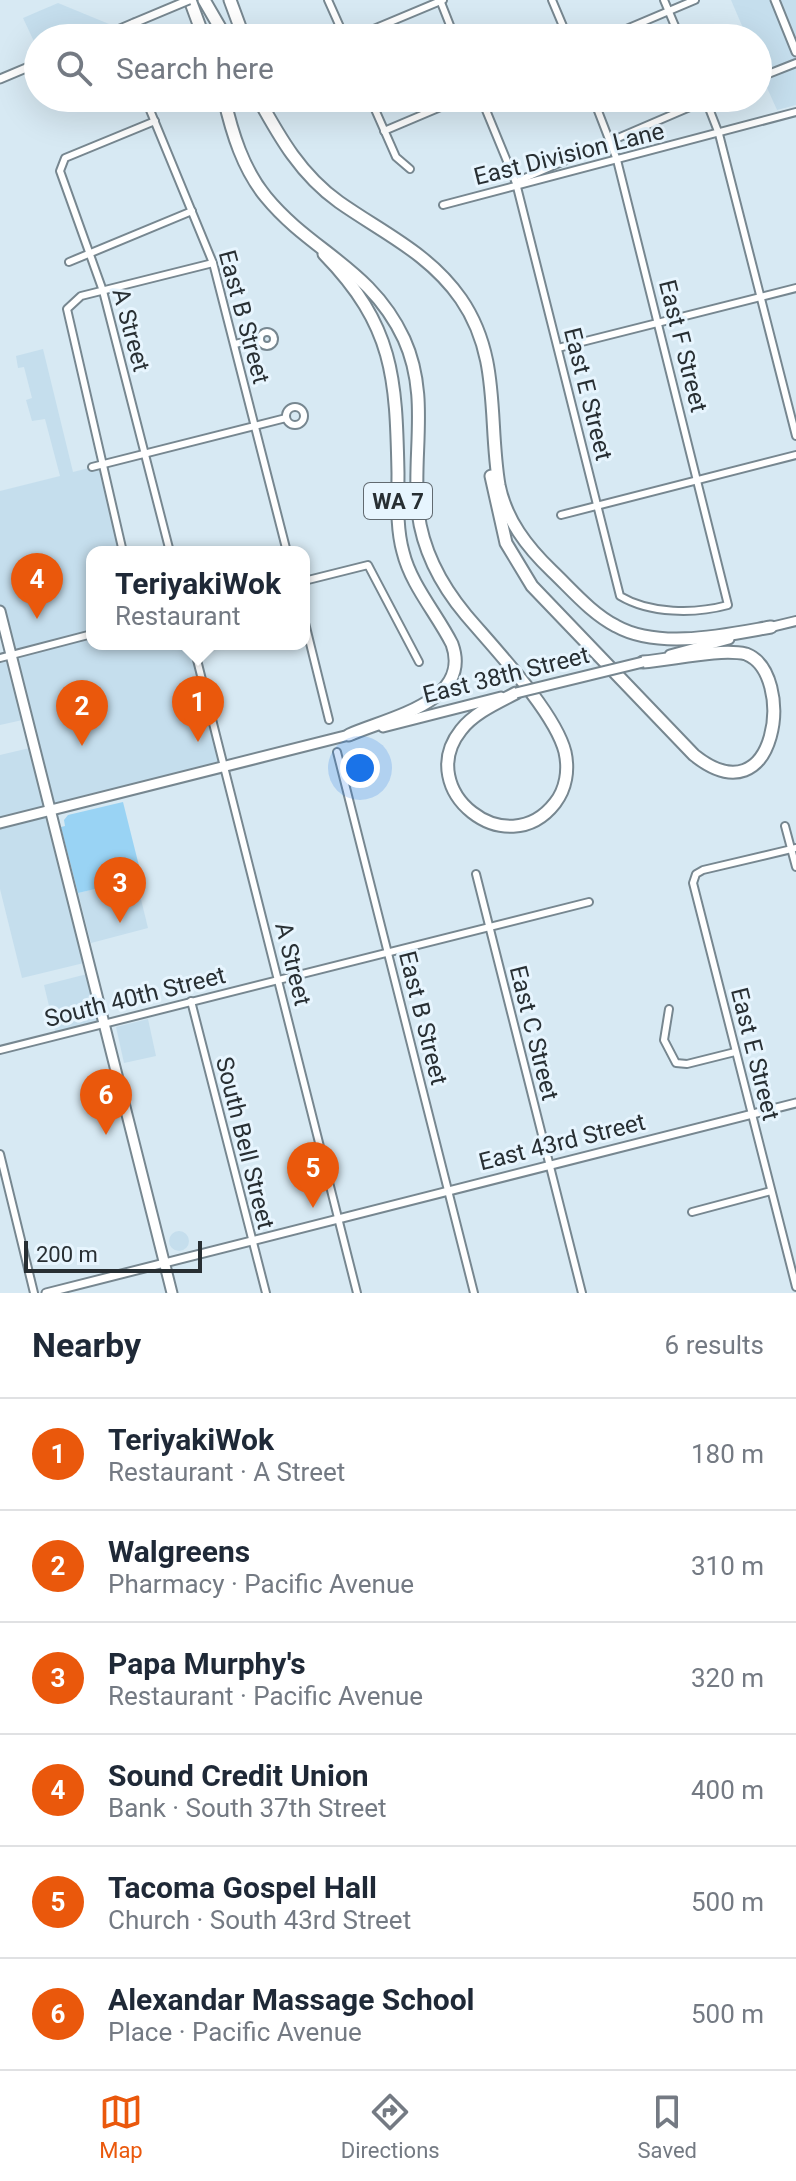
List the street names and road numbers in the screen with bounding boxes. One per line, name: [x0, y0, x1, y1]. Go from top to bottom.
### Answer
street label: East Division Lane: [471, 117, 667, 191]
street label: East B Street: [213, 247, 275, 387]
street label: East F Street: [653, 277, 713, 415]
street label: A Street: [106, 285, 156, 375]
street label: East E Street: [558, 325, 618, 463]
road number: WA 7: [364, 483, 432, 519]
street label: East 38th Street: [420, 641, 592, 709]
street label: A Street: [269, 919, 317, 1009]
street label: East B Street: [393, 948, 453, 1088]
street label: South 40th Street: [42, 961, 229, 1033]
street label: East C Street: [504, 963, 564, 1103]
street label: East E Street: [725, 985, 785, 1123]
street label: South Bell Street: [210, 1054, 280, 1232]
street label: East 43rd Street: [476, 1108, 648, 1176]

